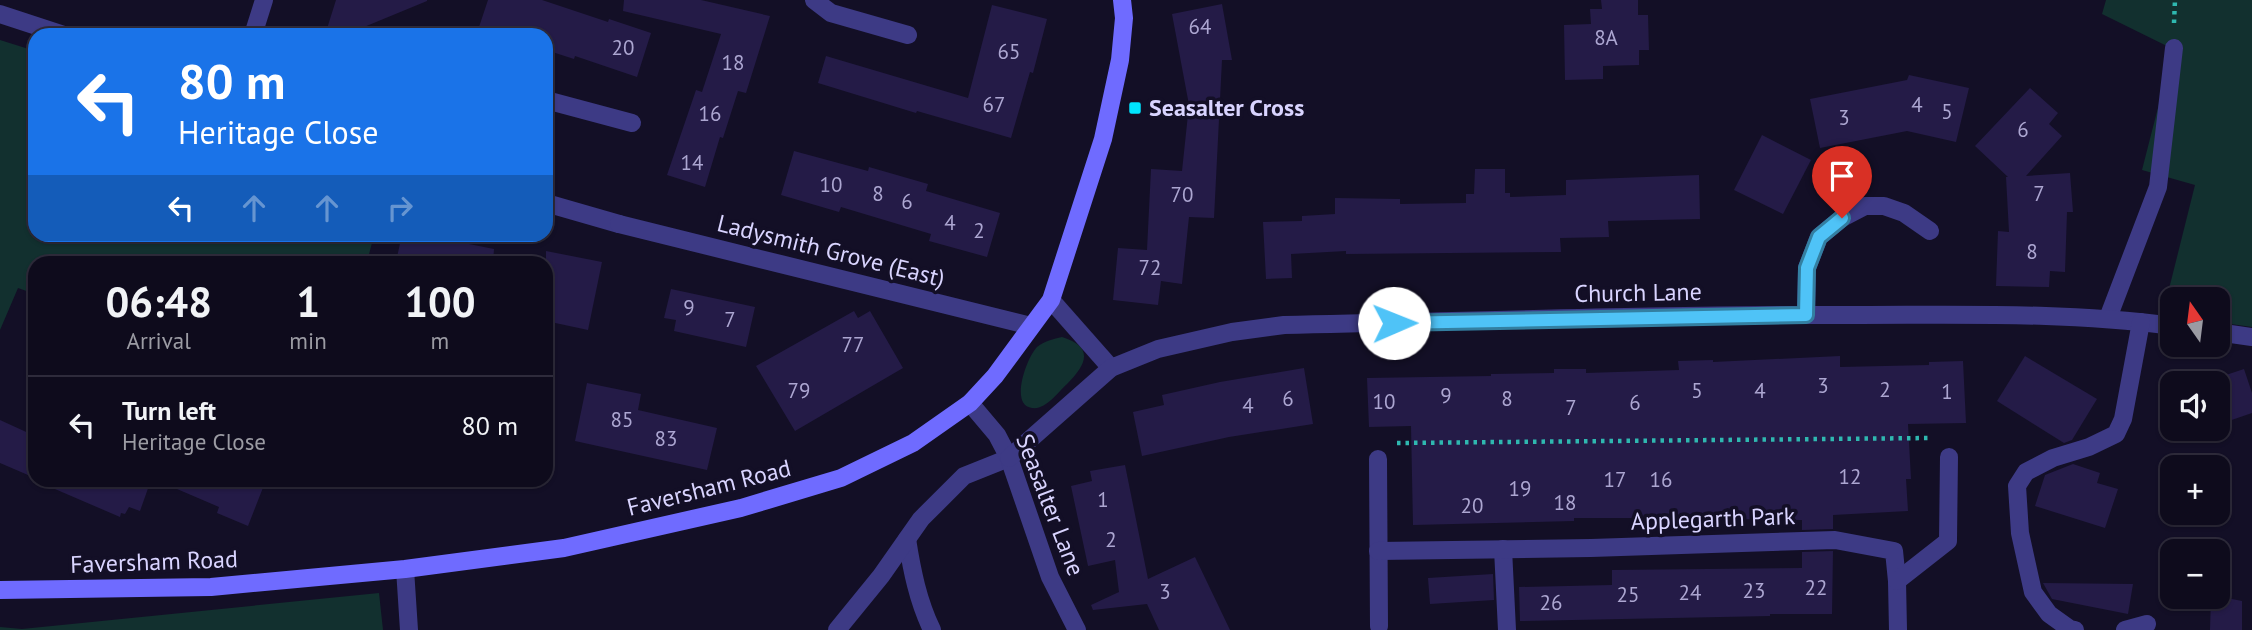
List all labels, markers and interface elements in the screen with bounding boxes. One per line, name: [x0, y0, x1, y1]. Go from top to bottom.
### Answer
house number: 64: [1189, 13, 1211, 40]
house number: 8A: [1594, 24, 1619, 51]
house number: 20: [612, 34, 634, 61]
house number: 65: [998, 38, 1020, 65]
text: 80 m: [178, 49, 285, 113]
house number: 18: [722, 49, 744, 76]
icon: left: [63, 56, 154, 147]
house number: 67: [983, 91, 1005, 118]
house number: 4: [1911, 91, 1923, 118]
place label: Seasalter Cross: [1149, 92, 1304, 123]
house number: 5: [1941, 98, 1953, 125]
house number: 16: [699, 100, 721, 127]
marker: Seasalter Cross: [1127, 100, 1143, 116]
house number: 3: [1838, 104, 1850, 131]
text: Heritage Close: [178, 111, 378, 153]
house number: 6: [2017, 116, 2029, 143]
pin: [1812, 146, 1872, 218]
house number: 14: [681, 149, 703, 176]
icon: arrive: [1823, 157, 1861, 195]
house number: 10: [820, 171, 842, 198]
house number: 8: [872, 180, 884, 207]
house number: 7: [2033, 180, 2045, 207]
house number: 70: [1171, 181, 1193, 208]
house number: 6: [901, 188, 913, 215]
icon: left: [162, 189, 200, 227]
icon: ahead: [235, 189, 273, 227]
icon: ahead: [308, 189, 346, 227]
icon: right: [381, 189, 419, 227]
street label: Ladysmith Grove (East): [714, 207, 948, 294]
house number: 4: [944, 209, 956, 236]
house number: 2: [973, 217, 985, 244]
house number: 8: [2026, 238, 2038, 265]
house number: 72: [1139, 254, 1161, 281]
text: 06:48: [105, 274, 212, 329]
text: 1: [296, 274, 320, 329]
text: 100: [404, 274, 476, 329]
street label: Church Lane: [1574, 276, 1702, 309]
position arrow: [1357, 286, 1431, 360]
north arrow: [2160, 287, 2230, 357]
map controls: [2160, 287, 2230, 609]
house number: 9: [683, 294, 695, 321]
house number: 7: [724, 306, 736, 333]
text: Arrival: [126, 326, 191, 355]
text: min: [289, 326, 327, 355]
text: m: [431, 326, 449, 355]
house number: 77: [842, 331, 864, 358]
button: sound: [2160, 371, 2230, 441]
house number: 3: [1817, 372, 1829, 399]
house number: 2: [1879, 376, 1891, 403]
house number: 79: [788, 377, 810, 404]
house number: 5: [1691, 377, 1703, 404]
house number: 4: [1754, 377, 1766, 404]
house number: 1: [1941, 378, 1953, 405]
house number: 9: [1440, 382, 1452, 409]
house number: 6: [1282, 385, 1294, 412]
house number: 8: [1501, 385, 1513, 412]
house number: 10: [1373, 388, 1395, 415]
house number: 6: [1629, 389, 1641, 416]
house number: 4: [1242, 392, 1254, 419]
text: Turn left: [122, 394, 216, 427]
house number: 7: [1565, 394, 1577, 421]
icon: left: [63, 406, 101, 444]
house number: 85: [611, 406, 633, 433]
text: 80 m: [462, 409, 518, 442]
house number: 83: [655, 425, 677, 452]
text: Heritage Close: [122, 427, 266, 456]
street label: Seasalter Lane: [1009, 429, 1092, 580]
street label: Faversham Road: [624, 452, 794, 523]
button: +: [2160, 455, 2230, 525]
house number: 12: [1839, 463, 1861, 490]
house number: 17: [1604, 466, 1626, 493]
house number: 16: [1650, 466, 1672, 493]
house number: 19: [1509, 475, 1531, 502]
house number: 1: [1097, 486, 1109, 513]
house number: 18: [1554, 489, 1576, 516]
house number: 20: [1461, 492, 1483, 519]
street label: Applegarth Park: [1630, 500, 1796, 537]
house number: 2: [1105, 526, 1117, 553]
button: −: [2160, 539, 2230, 609]
street label: Faversham Road: [70, 543, 238, 580]
house number: 22: [1805, 574, 1827, 601]
house number: 23: [1743, 577, 1765, 604]
house number: 3: [1159, 578, 1171, 605]
house number: 24: [1679, 579, 1701, 606]
house number: 25: [1617, 581, 1639, 608]
house number: 26: [1540, 589, 1562, 616]

